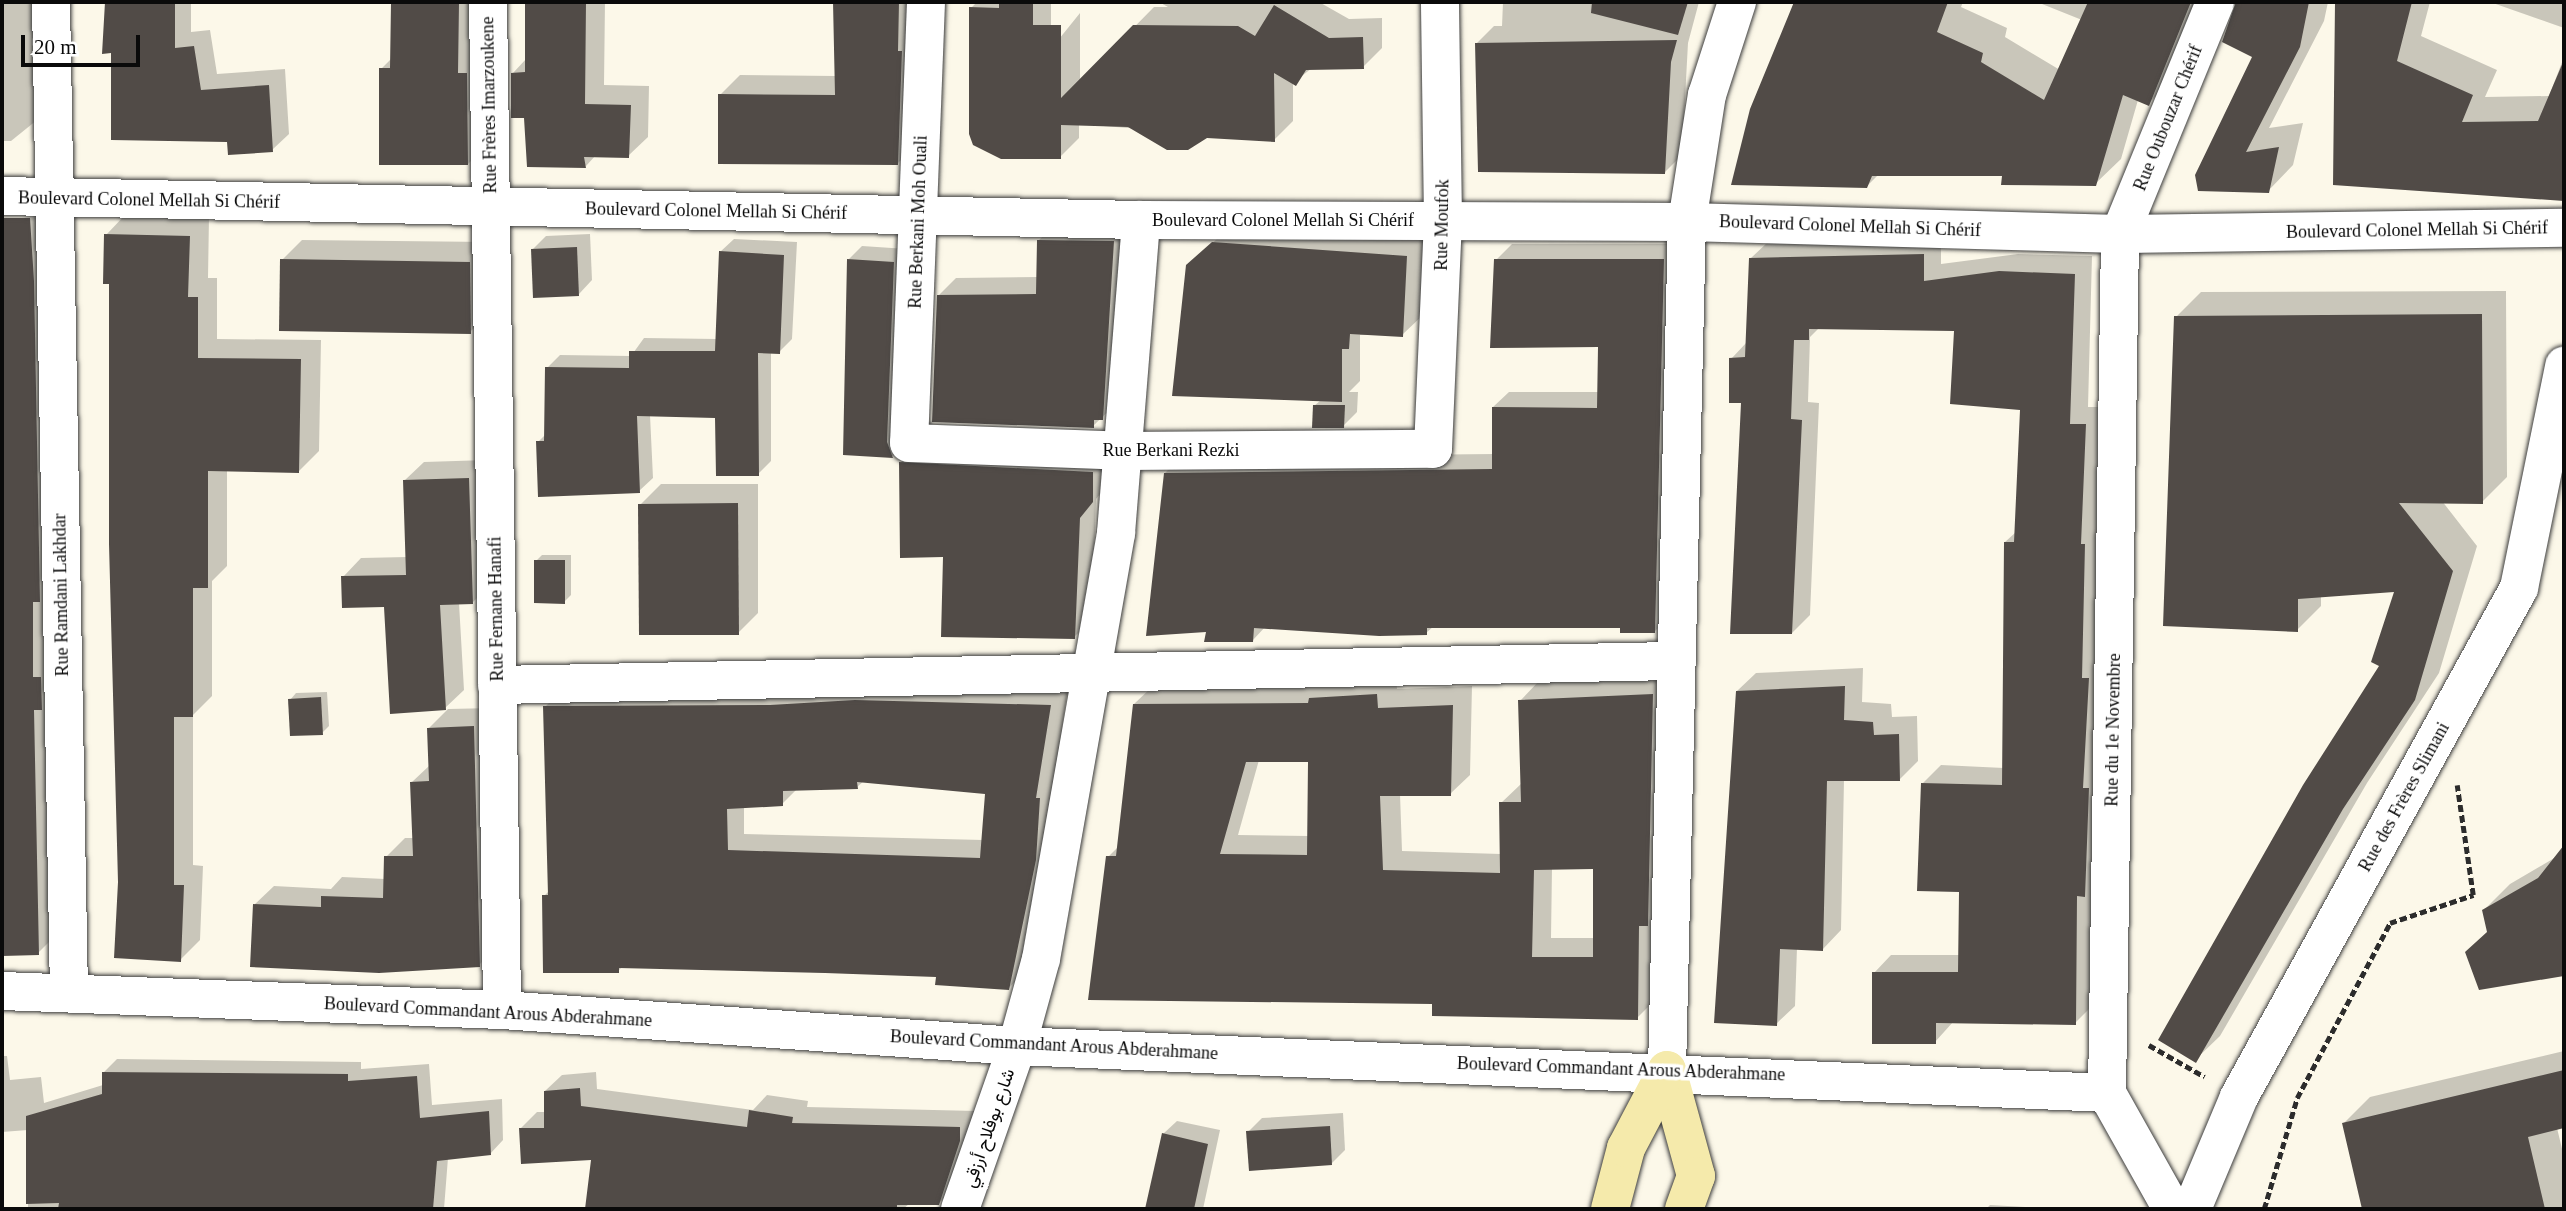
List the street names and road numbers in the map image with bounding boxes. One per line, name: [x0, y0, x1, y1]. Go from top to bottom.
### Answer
street label: Rue Frères Imarzoukene: [477, 16, 501, 194]
street label: Rue Oubouzar Chérif: [2129, 42, 2207, 194]
street label: Rue Berkani Moh Ouali: [904, 135, 932, 309]
street label: Rue Moufok: [1430, 179, 1454, 271]
street label: Boulevard Colonel Mellah Si Chérif: [18, 187, 280, 213]
street label: Boulevard Colonel Mellah Si Chérif: [585, 198, 847, 224]
street label: Boulevard Colonel Mellah Si Chérif: [1152, 209, 1414, 231]
street label: Boulevard Colonel Mellah Si Chérif: [1719, 211, 1981, 241]
street label: Boulevard Colonel Mellah Si Chérif: [2286, 217, 2548, 243]
street label: Rue Berkani Rezki: [1103, 439, 1239, 461]
street label: Rue Ramdani Lakhdar: [49, 513, 73, 677]
street label: Rue Fernane Hanafi: [484, 536, 508, 682]
street label: Rue du 1e Novembre: [2101, 653, 2125, 807]
street label: Rue des Frères Slimani: [2354, 719, 2454, 875]
street label: Boulevard Commandant Arous Abderahmane: [322, 993, 654, 1031]
street label: Boulevard Commandant Arous Abderahmane: [888, 1026, 1220, 1064]
street label: Boulevard Commandant Arous Abderahmane: [1456, 1052, 1786, 1086]
street label: شارع بوفلاح أرزقي: [959, 1066, 1019, 1190]

